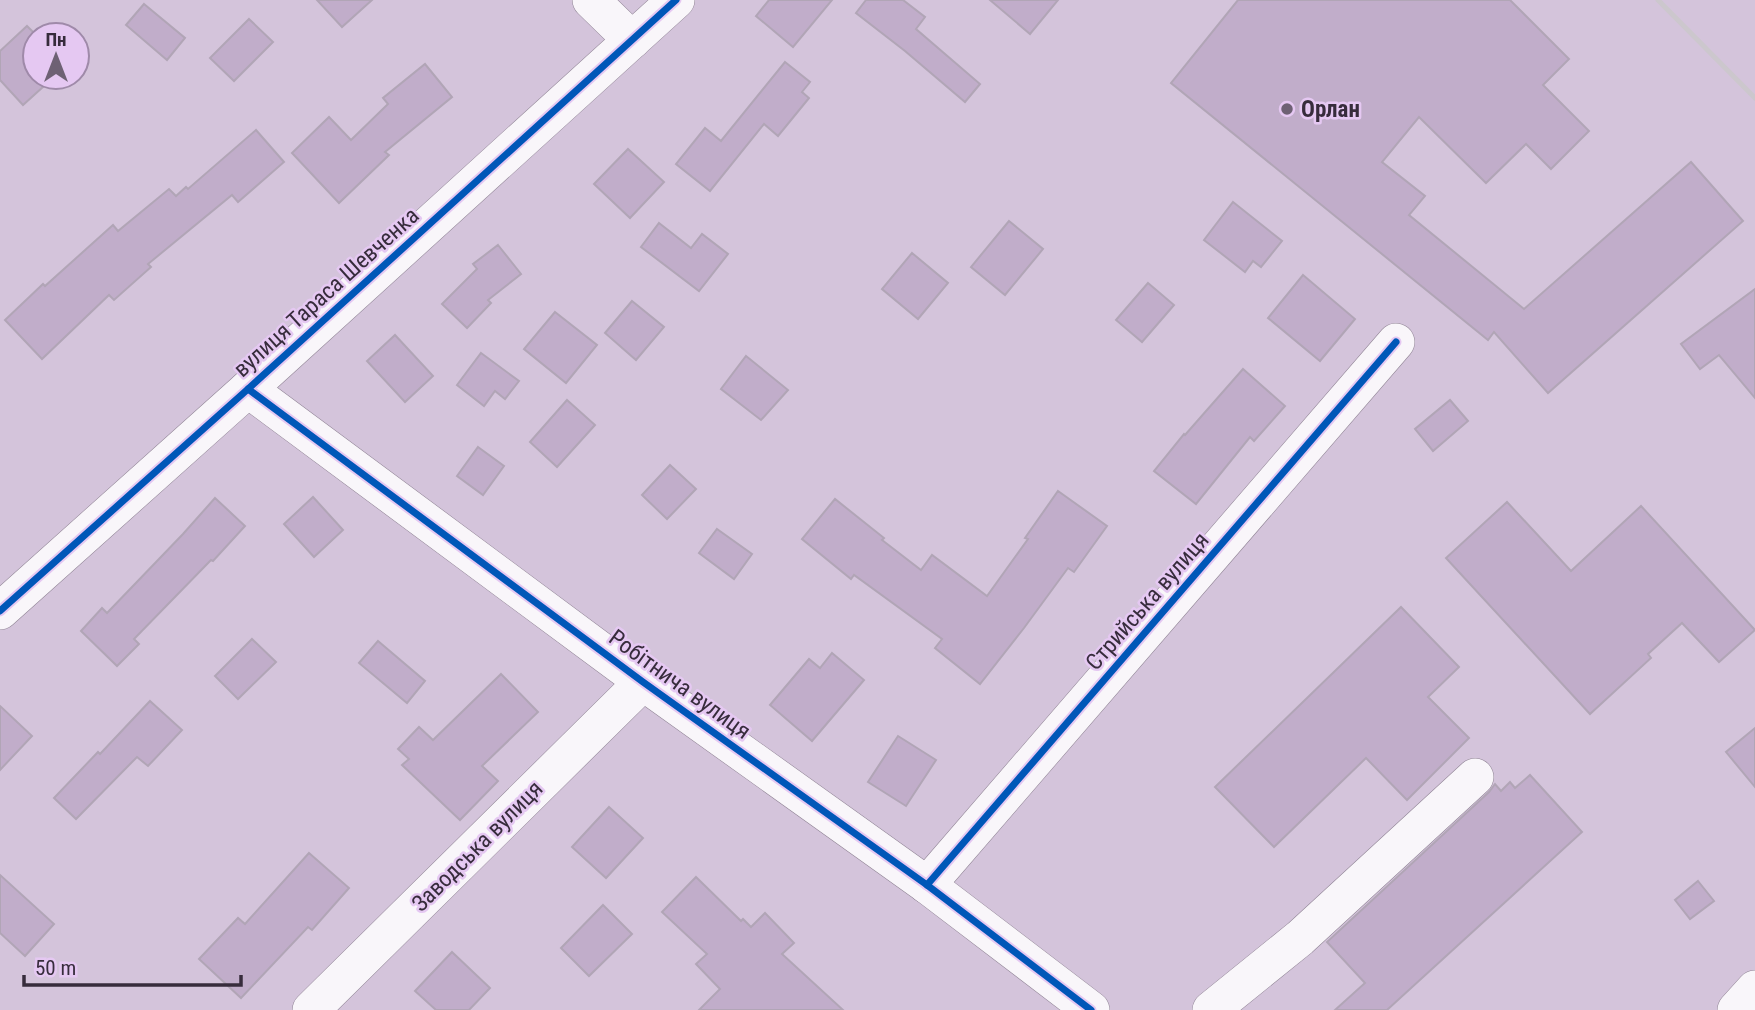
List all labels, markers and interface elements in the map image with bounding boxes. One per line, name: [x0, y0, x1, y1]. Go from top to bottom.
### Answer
north arrow: [21, 21, 91, 91]
text: Пн: [45, 28, 67, 51]
place label: Орлан: [1301, 96, 1360, 123]
marker: Орлан: [1279, 101, 1295, 117]
street label: вулиця Тараса Шевченка: [228, 202, 424, 383]
street label: Стрийська вулиця: [1080, 527, 1215, 676]
street label: Робітнича вулиця: [604, 624, 756, 745]
street label: Заводська вулиця: [406, 775, 548, 917]
scale bar: [24, 944, 242, 988]
text: 50 m: [35, 956, 76, 980]

